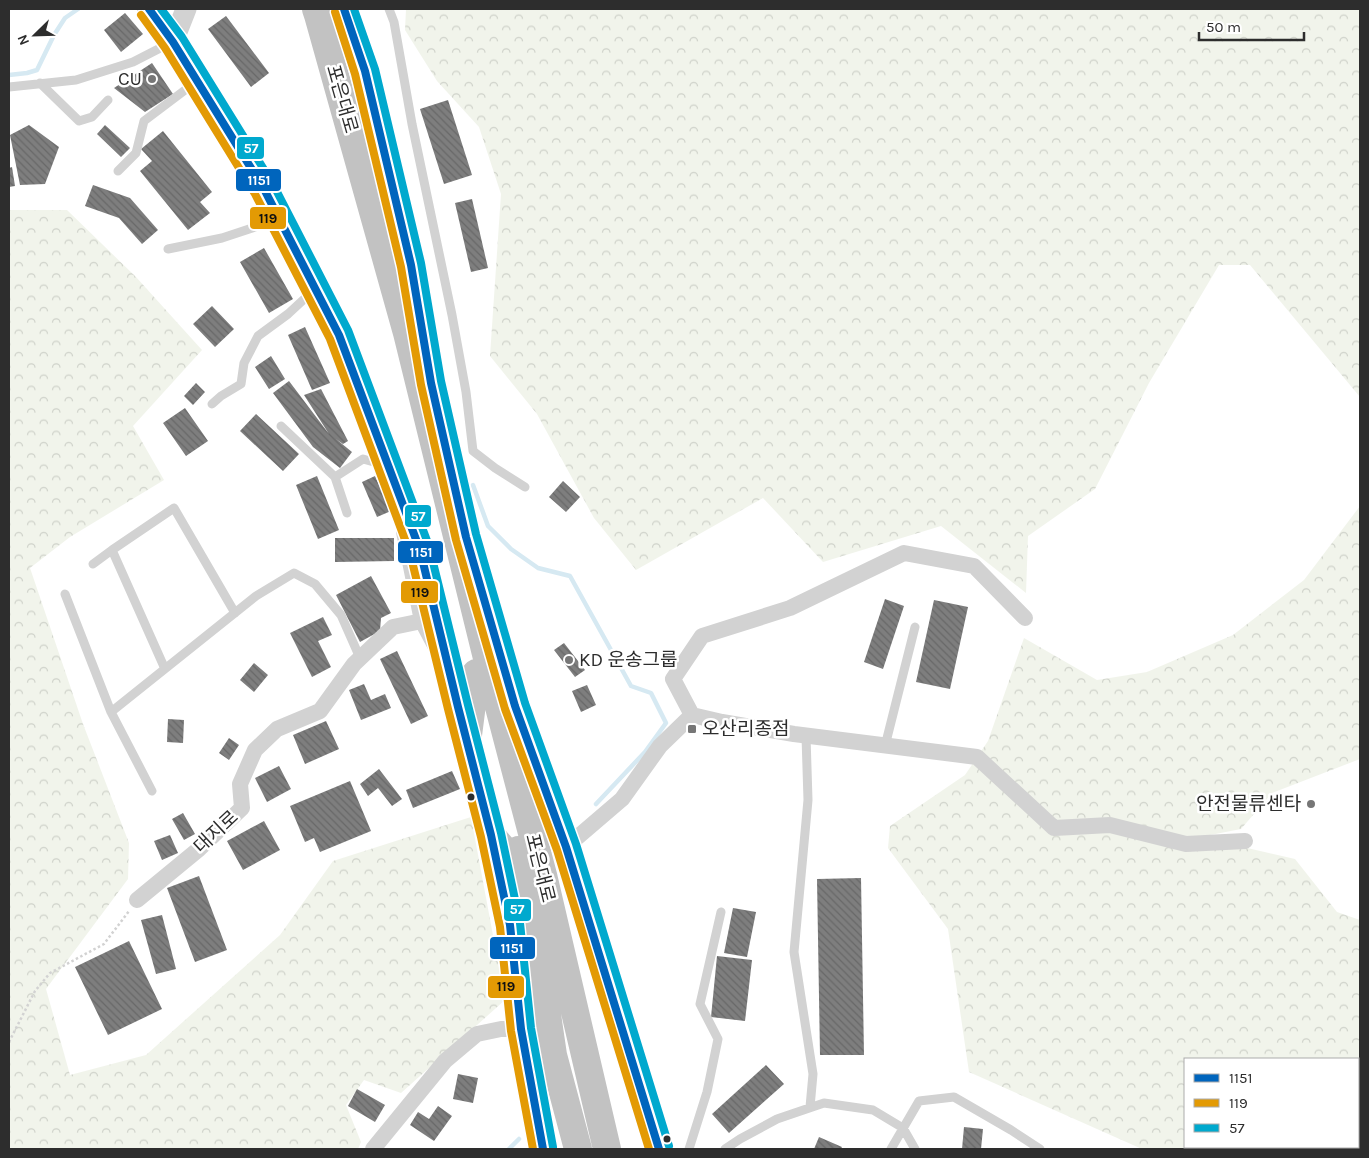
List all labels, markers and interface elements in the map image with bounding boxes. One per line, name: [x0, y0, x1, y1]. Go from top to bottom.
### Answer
north arrow: [10, 10, 60, 60]
scale bar: [1199, 10, 1304, 42]
text: 50 m: [1206, 18, 1241, 36]
text: N: [14, 32, 33, 48]
street label: 포은대로: [322, 62, 362, 136]
place label: CU: [118, 68, 142, 90]
marker: CU: [146, 73, 158, 85]
line badge: 57: [236, 136, 265, 160]
text: 57: [243, 140, 259, 157]
line badge: 1151: [235, 168, 282, 192]
text: 1151: [247, 172, 271, 189]
line badge: 119: [249, 206, 287, 230]
text: 119: [259, 210, 277, 227]
line badge: 57: [404, 504, 432, 528]
text: 57: [410, 508, 426, 525]
line badge: 1151: [397, 540, 444, 564]
text: 1151: [409, 544, 433, 561]
line badge: 119: [400, 580, 439, 604]
text: 119: [411, 584, 429, 601]
place label: KD 운송그룹: [579, 649, 678, 671]
marker: KD 운송그룹: [563, 654, 575, 666]
place label: 오산리종점: [702, 718, 789, 740]
marker: 오산리종점: [686, 723, 698, 735]
unlabelled marker: [466, 792, 476, 802]
place label: 안전물류센타: [1196, 793, 1302, 815]
marker: 안전물류센타: [1305, 798, 1317, 810]
street label: 대지로: [189, 806, 243, 858]
street label: 포은대로: [521, 831, 559, 905]
line badge: 57: [503, 898, 532, 922]
text: 57: [509, 901, 525, 918]
line badge: 1151: [489, 936, 536, 960]
text: 1151: [500, 940, 524, 957]
line badge: 119: [487, 975, 525, 999]
text: 119: [497, 978, 515, 995]
legend: [1184, 1058, 1359, 1148]
text: 1151: [1229, 1069, 1252, 1087]
text: 119: [1229, 1094, 1248, 1112]
text: 57: [1229, 1119, 1245, 1137]
unlabelled marker: [662, 1134, 672, 1144]

